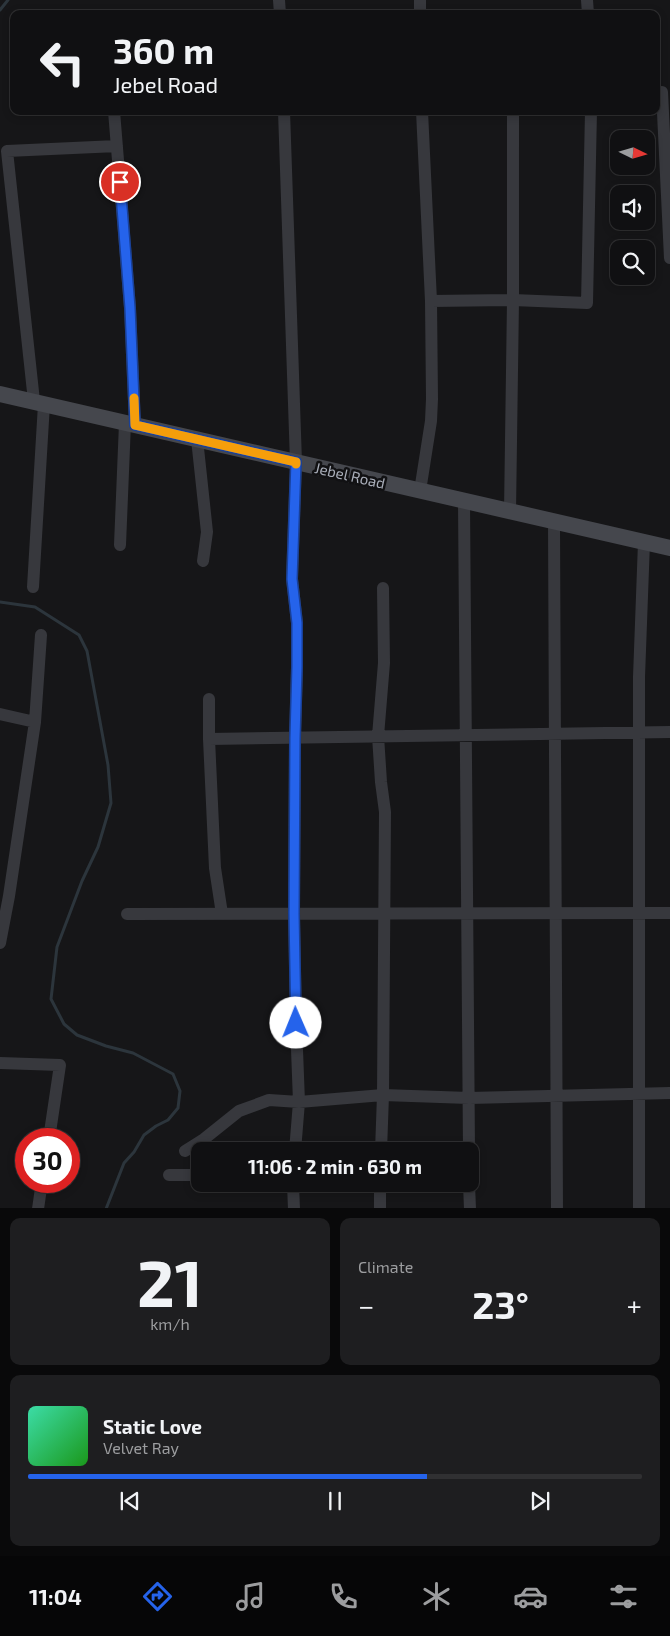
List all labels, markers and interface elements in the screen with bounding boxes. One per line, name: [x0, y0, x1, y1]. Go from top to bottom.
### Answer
text: 360 m: [113, 29, 214, 71]
icon: left: [30, 30, 95, 95]
text: Jebel Road: [113, 71, 218, 97]
north arrow: [610, 130, 655, 175]
map controls: [610, 130, 655, 285]
pin: [99, 161, 141, 203]
icon: arrive: [106, 168, 134, 196]
button: sound: [610, 185, 655, 230]
button: search: [610, 240, 655, 285]
street label: Jebel Road: [313, 458, 387, 492]
position arrow: [269, 996, 321, 1048]
speed limit sign: 30: [15, 1128, 80, 1193]
text: 11:06 · 2 min · 630 m: [248, 1155, 422, 1178]
text: 21: [137, 1242, 203, 1320]
text: Climate: [358, 1257, 413, 1276]
text: 23°: [472, 1281, 529, 1327]
text: −: [358, 1288, 374, 1322]
text: +: [627, 1288, 642, 1322]
text: km/h: [150, 1314, 190, 1333]
text: Static Love: [103, 1415, 202, 1438]
text: Velvet Ray: [103, 1438, 179, 1457]
icon: previous: [116, 1487, 144, 1515]
icon: pause: [321, 1487, 349, 1515]
icon: next: [526, 1487, 554, 1515]
icon: directions: [140, 1579, 175, 1614]
icon: music: [233, 1579, 268, 1614]
icon: phone: [326, 1579, 361, 1614]
icon: climate: [419, 1579, 454, 1614]
icon: car: [513, 1579, 548, 1614]
icon: filters: [606, 1579, 641, 1614]
text: 11:04: [29, 1583, 82, 1609]

